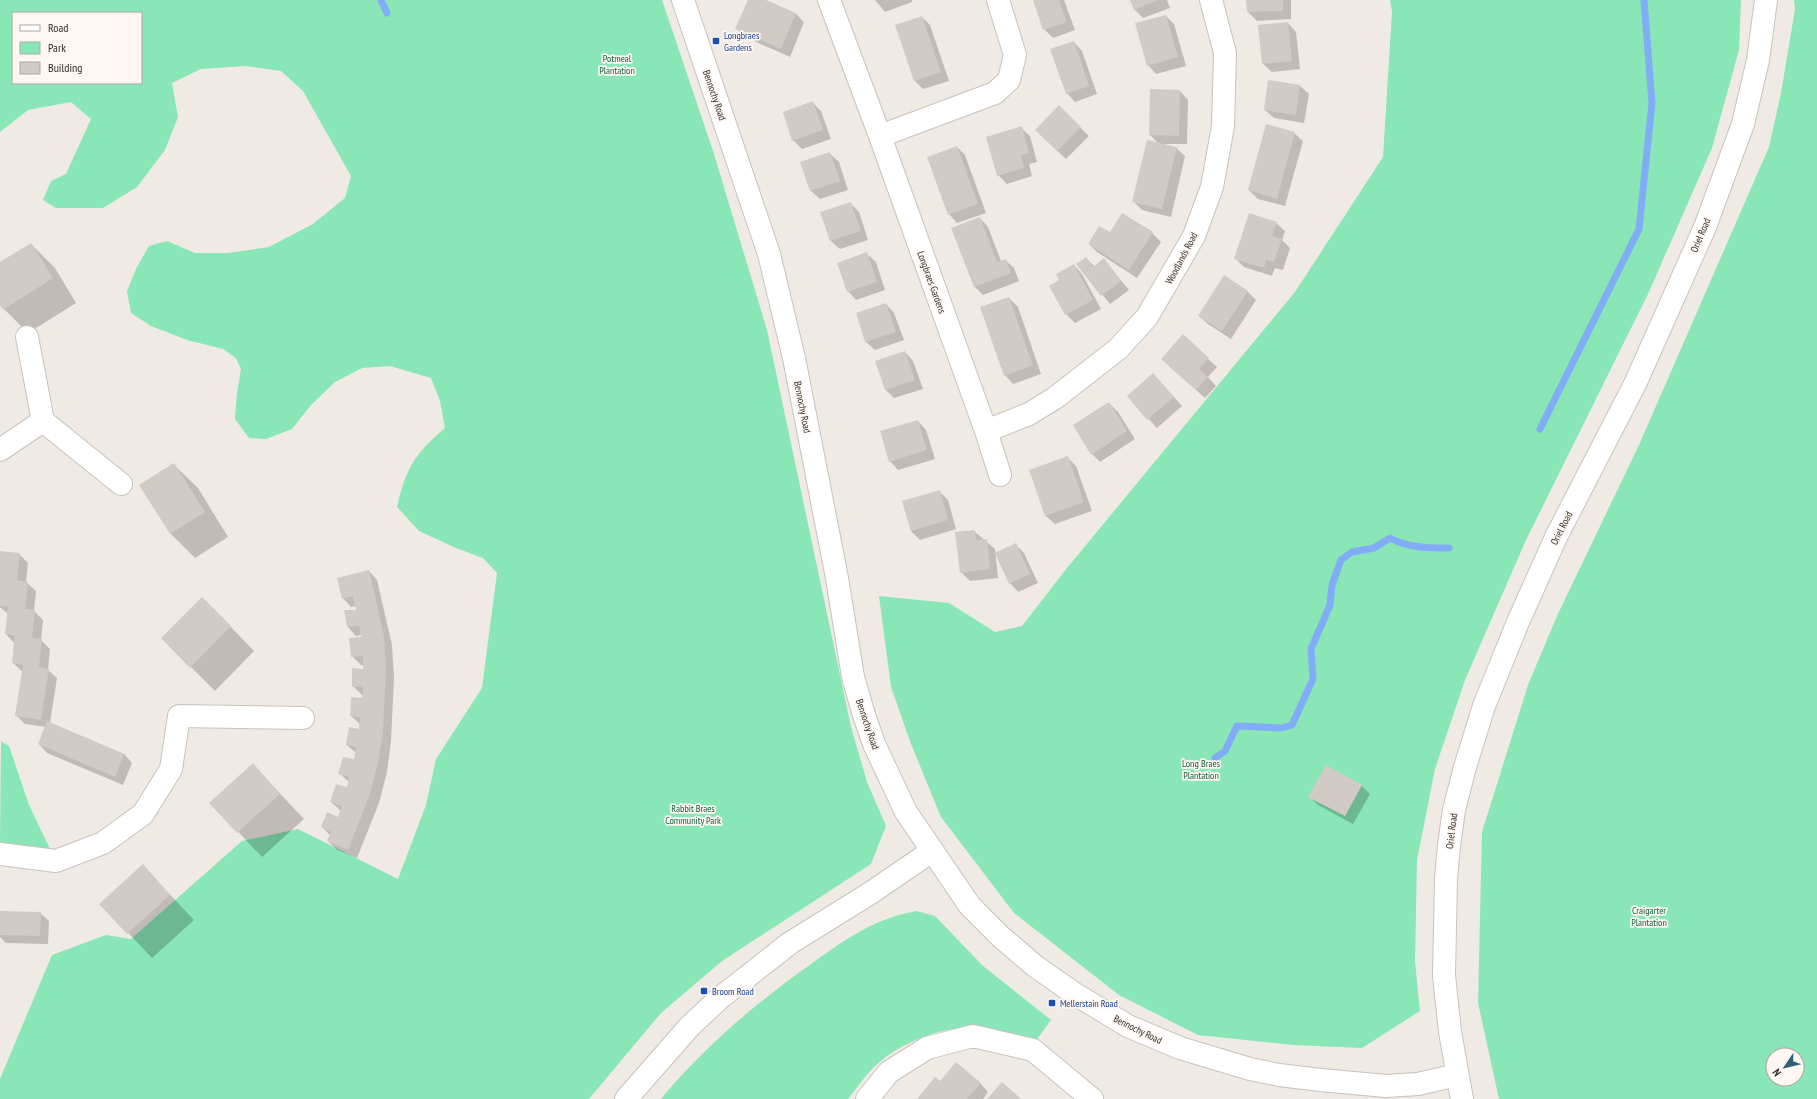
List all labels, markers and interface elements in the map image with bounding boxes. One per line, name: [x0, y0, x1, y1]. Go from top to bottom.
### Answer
legend: [12, 12, 142, 84]
text: Road: [48, 20, 68, 35]
place label: Longbraes Gardens: [724, 29, 760, 54]
marker: Longbraes Gardens: [711, 36, 721, 46]
text: Park: [48, 40, 66, 55]
park label: Potmeal Plantation: [599, 52, 635, 77]
text: Building: [48, 60, 83, 75]
street label: Bennochy Road: [700, 68, 729, 122]
street label: Oriel Road: [1687, 216, 1713, 254]
street label: Woodlands Road: [1162, 230, 1201, 286]
street label: Longbraes Gardens: [914, 249, 949, 316]
street label: Bennochy Road: [791, 380, 814, 434]
street label: Oriel Road: [1547, 509, 1575, 547]
street label: Bennochy Road: [853, 697, 882, 751]
park label: Long Braes Plantation: [1182, 757, 1221, 782]
park label: Rabbit Braes Community Park: [665, 802, 721, 827]
street label: Oriel Road: [1443, 812, 1460, 850]
park label: Craigarter Plantation: [1631, 904, 1667, 929]
place label: Broom Road: [712, 985, 754, 998]
marker: Broom Road: [699, 986, 709, 996]
place label: Mellerstain Road: [1060, 997, 1118, 1010]
marker: Mellerstain Road: [1047, 998, 1057, 1008]
street label: Bennochy Road: [1111, 1012, 1164, 1047]
north arrow: [1765, 1047, 1805, 1087]
text: N: [1769, 1066, 1784, 1079]

